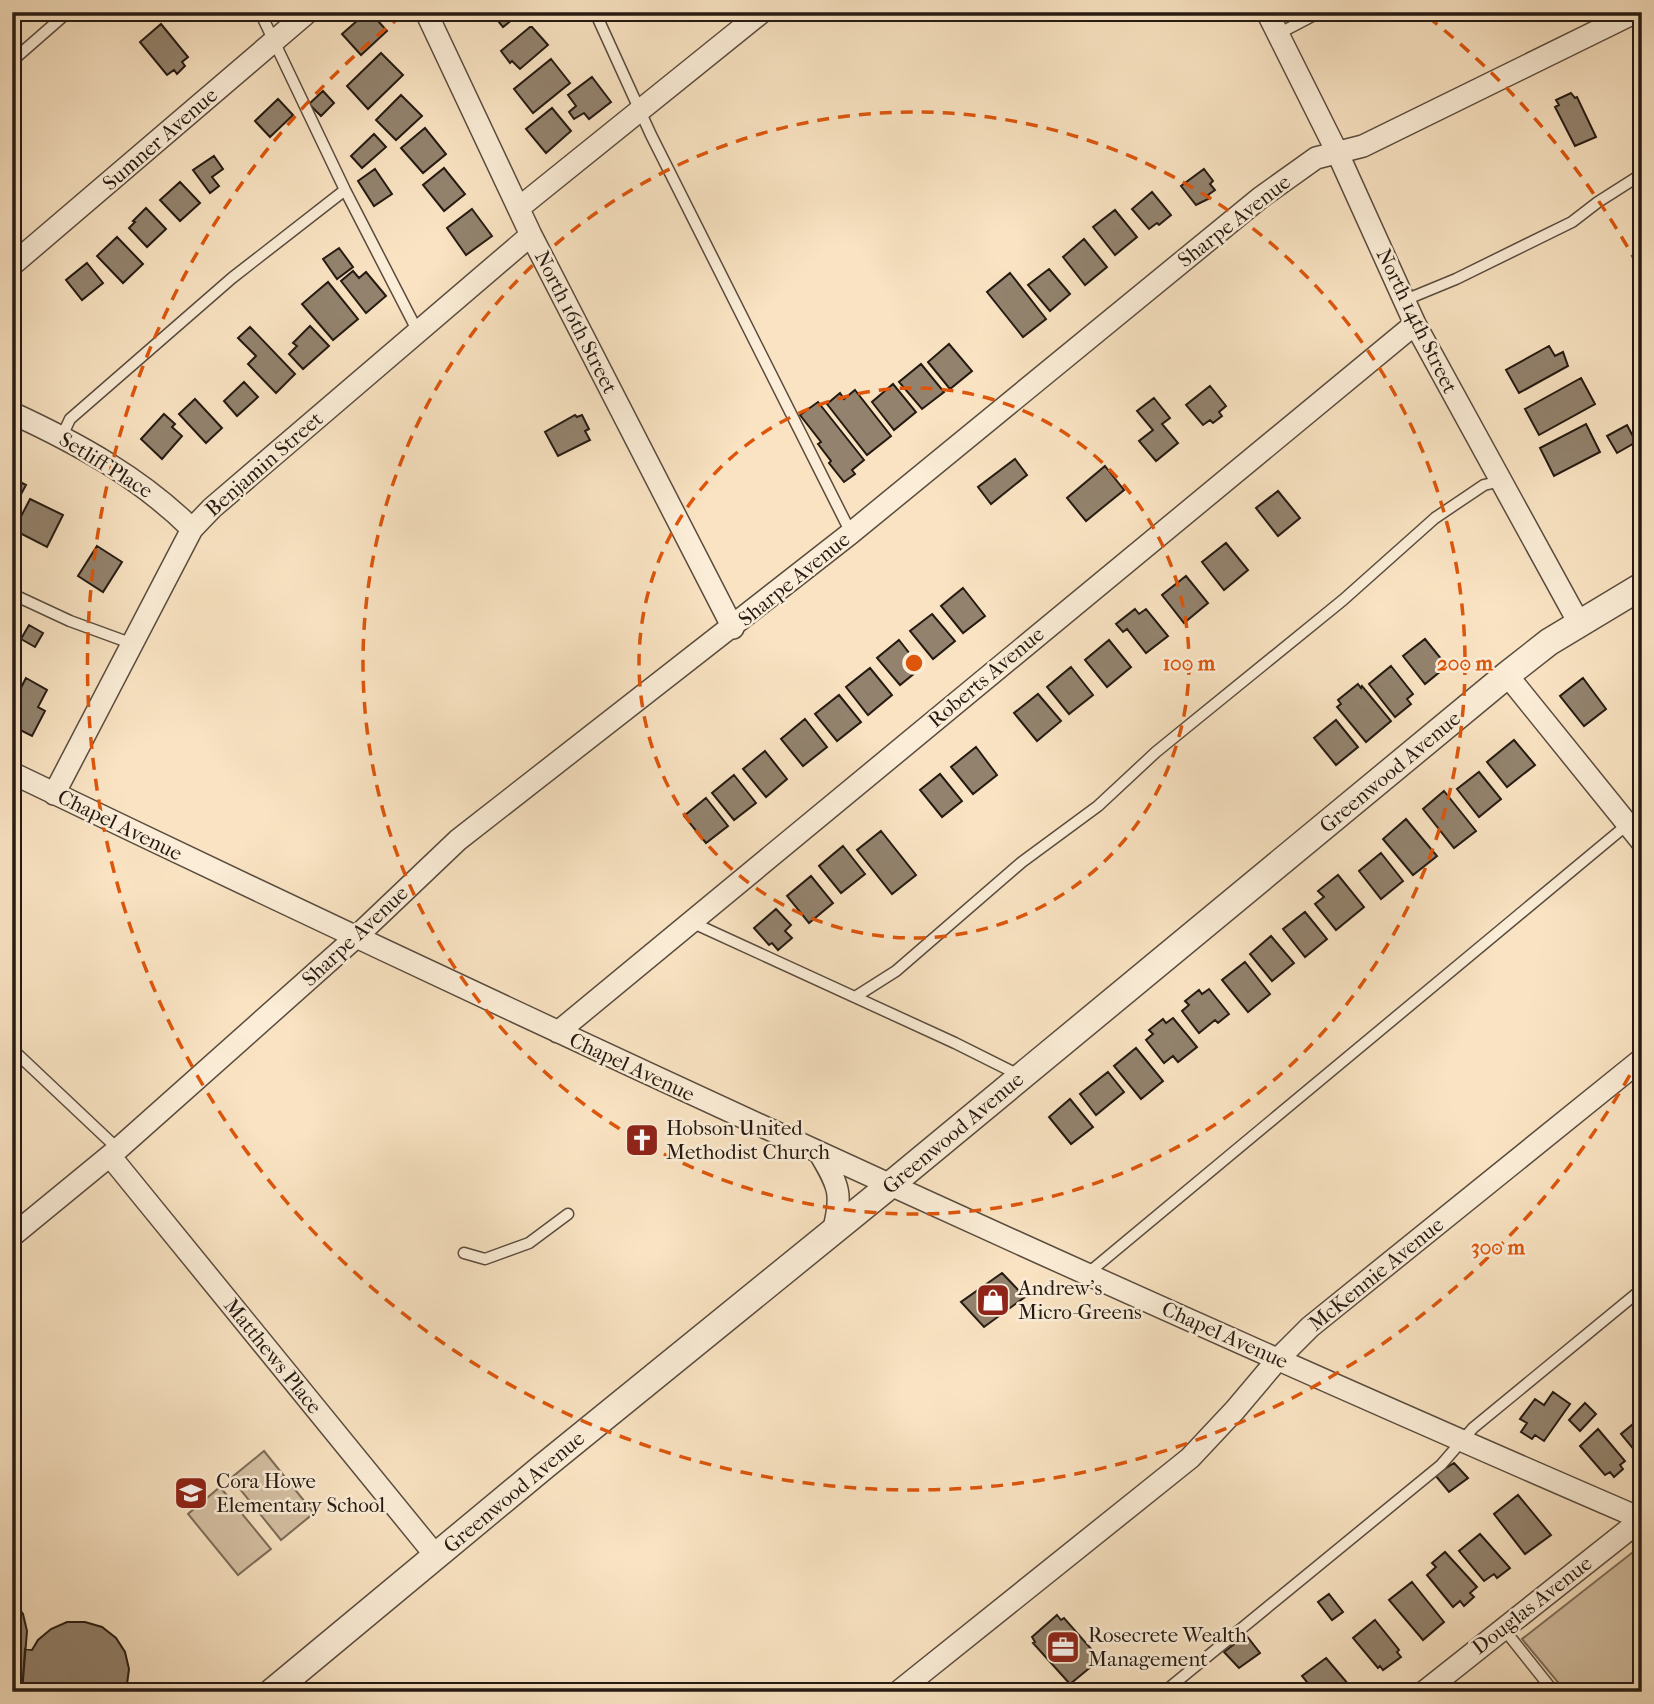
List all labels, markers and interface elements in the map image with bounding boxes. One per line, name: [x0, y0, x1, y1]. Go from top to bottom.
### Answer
street label: Sumner Avenue: [98, 83, 222, 195]
street label: Sharpe Avenue: [1173, 170, 1295, 272]
street label: North 14th Street: [1372, 245, 1463, 398]
street label: North 16th Street: [530, 247, 623, 398]
street label: Benjamin Street: [201, 406, 328, 521]
street label: Setliff Place: [55, 427, 157, 503]
street label: Sharpe Avenue: [734, 527, 854, 631]
street label: Roberts Avenue: [923, 622, 1049, 732]
centre of rings: [902, 651, 926, 675]
text: 100 m: [1163, 651, 1216, 675]
text: 200 m: [1437, 651, 1494, 675]
street label: Greenwood Avenue: [1315, 706, 1465, 838]
street label: Chapel Avenue: [54, 785, 186, 865]
street label: Sharpe Avenue: [297, 881, 413, 991]
street label: Chapel Avenue: [566, 1028, 698, 1106]
street label: Greenwood Avenue: [878, 1067, 1028, 1199]
place label: Hobson United Methodist Church: [666, 1116, 830, 1164]
church icon: Hobson United Methodist Church: [623, 1121, 661, 1159]
street label: McKennie Avenue: [1304, 1212, 1448, 1336]
text: 300 m: [1471, 1235, 1525, 1259]
place label: Andrew’s Micro-Greens: [1017, 1276, 1142, 1324]
shop icon: Andrew’s Micro-Greens: [974, 1281, 1012, 1319]
street label: Matthews Place: [219, 1293, 327, 1419]
street label: Chapel Avenue: [1158, 1296, 1292, 1374]
street label: Greenwood Avenue: [439, 1426, 589, 1558]
place label: Cora Howe Elementary School: [216, 1469, 385, 1517]
school or university icon: Cora Howe Elementary School: [172, 1474, 210, 1512]
street label: Douglas Avenue: [1467, 1551, 1597, 1659]
place label: Rosecrete Wealth Management: [1088, 1623, 1247, 1671]
office icon: Rosecrete Wealth Management: [1044, 1628, 1082, 1666]

